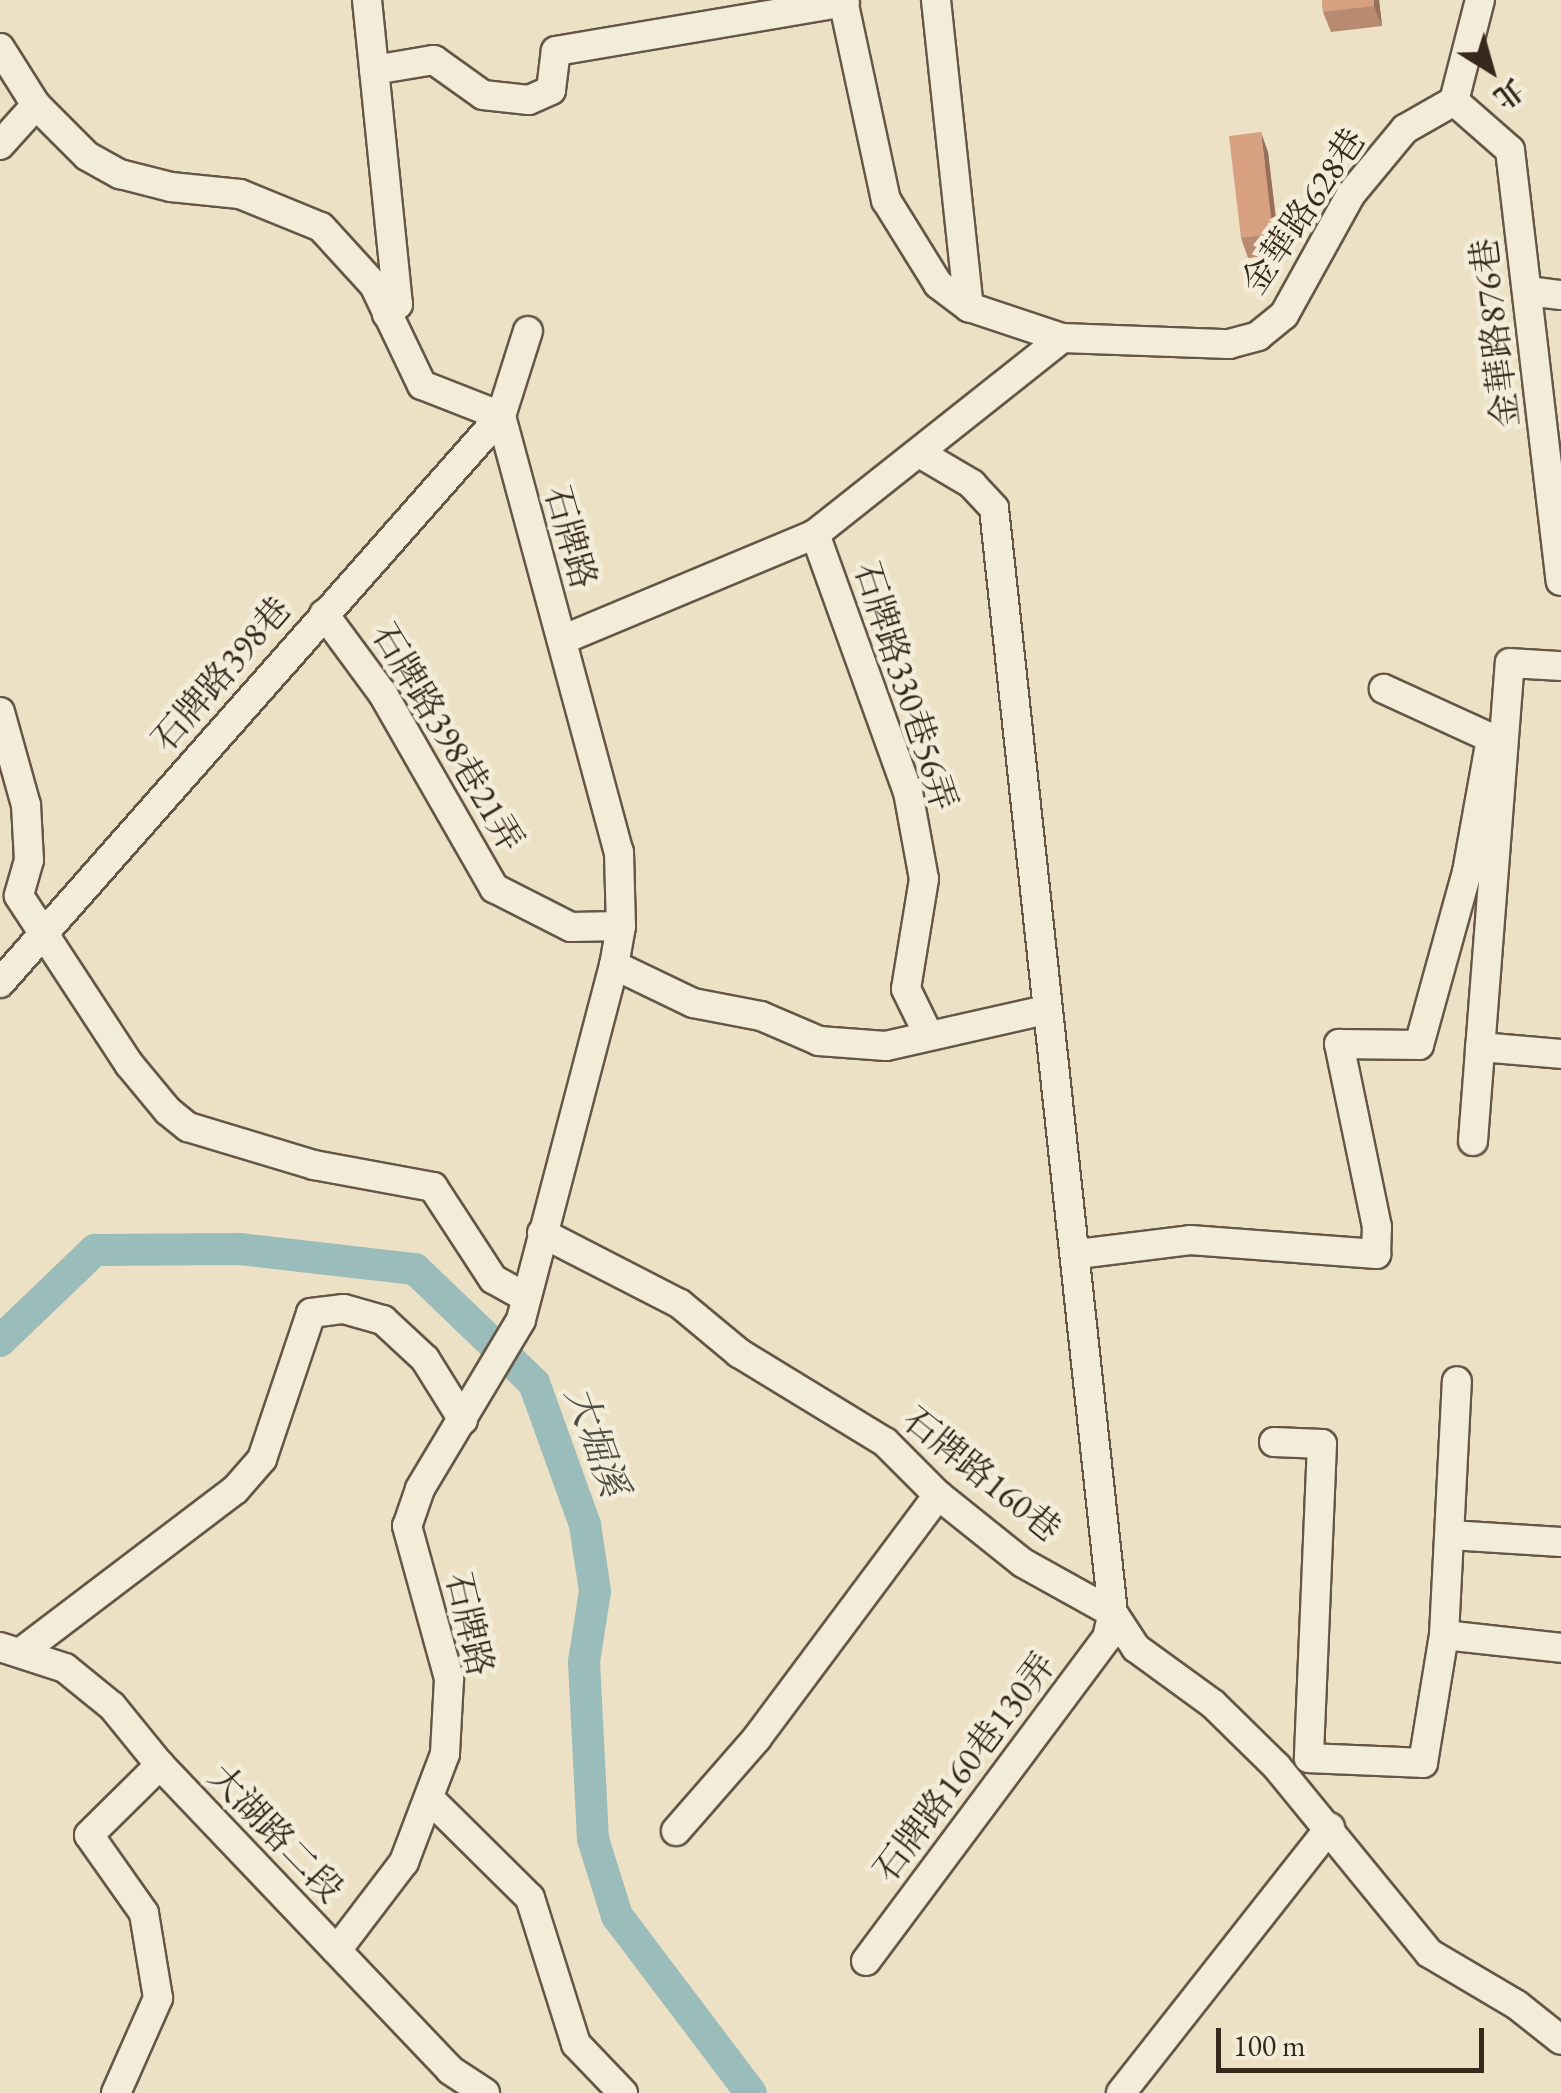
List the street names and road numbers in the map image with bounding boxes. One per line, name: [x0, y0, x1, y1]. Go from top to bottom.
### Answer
street label: 金華路628巷: [1232, 120, 1374, 302]
street label: 金華路876巷: [1463, 236, 1527, 430]
street label: 石牌路: [536, 481, 606, 593]
street label: 石牌路330巷56弄: [846, 556, 966, 816]
street label: 石牌路398巷: [143, 588, 299, 760]
street label: 石牌路398巷21弄: [363, 615, 533, 859]
street label: 石牌路160巷: [895, 1398, 1069, 1550]
street label: 石牌路: [438, 1568, 502, 1680]
street label: 石牌路160巷130弄: [864, 1644, 1064, 1890]
street label: 大湖路二段: [200, 1755, 352, 1911]

